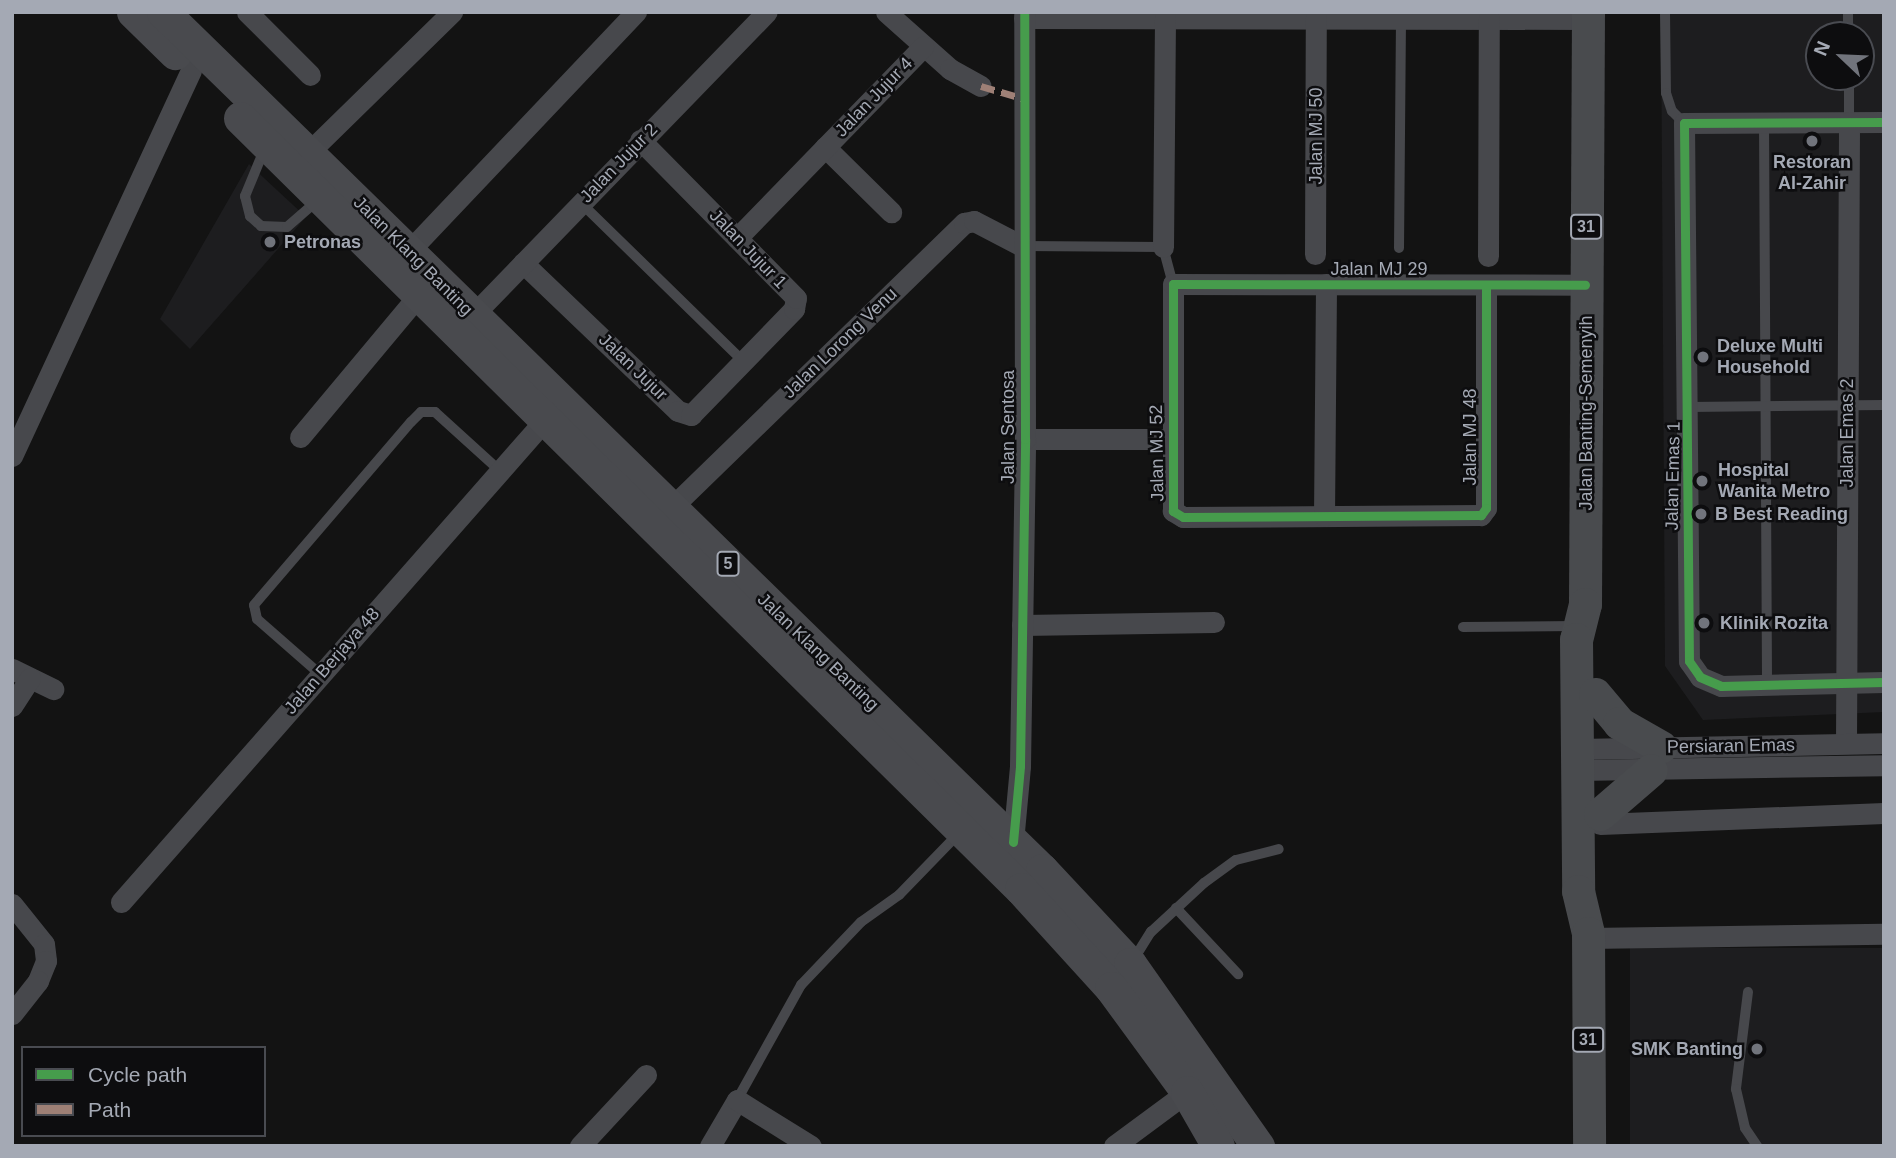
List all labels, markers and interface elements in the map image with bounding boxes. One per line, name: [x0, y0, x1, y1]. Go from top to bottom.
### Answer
north arrow: [1805, 21, 1875, 91]
text: N: [1810, 38, 1834, 59]
street label: Jalan Jujur 4: [831, 53, 917, 141]
street label: Jalan MJ 50: [1305, 87, 1327, 185]
street label: Jalan Jujur 2: [576, 119, 662, 207]
marker: Restoran Al-Zahir: [1804, 133, 1820, 149]
place label: Restoran Al-Zahir: [1773, 152, 1851, 194]
street label: Jalan Klang Banting: [349, 192, 477, 320]
street label: Jalan Jujur 1: [705, 205, 791, 293]
road number: 31: [1568, 215, 1604, 240]
place label: Petronas: [284, 231, 361, 253]
marker: Petronas: [262, 234, 278, 250]
street label: Jalan MJ 29: [1330, 258, 1428, 280]
street label: Jalan Lorong Venu: [779, 283, 901, 403]
street label: Jalan Banting-Semenyih: [1575, 315, 1597, 511]
street label: Jalan Jujur: [594, 329, 672, 405]
place label: Deluxe Multi Household: [1717, 336, 1823, 378]
marker: Deluxe Multi Household: [1695, 349, 1711, 365]
street label: Jalan Sentosa: [997, 370, 1019, 484]
street label: Jalan Emas 2: [1836, 378, 1858, 488]
street label: Jalan MJ 48: [1459, 388, 1481, 486]
street label: Jalan MJ 52: [1145, 404, 1169, 502]
street label: Jalan Emas 1: [1661, 421, 1685, 531]
place label: Hospital Wanita Metro: [1718, 460, 1830, 503]
marker: Hospital Wanita Metro: [1692, 471, 1712, 491]
place label: B Best Reading: [1715, 503, 1848, 525]
marker: B Best Reading: [1693, 506, 1709, 522]
road number: 5: [716, 552, 740, 576]
street label: Jalan Klang Banting: [753, 589, 883, 715]
street label: Jalan Berjaya 48: [280, 603, 384, 719]
place label: Klinik Rozita: [1720, 612, 1828, 634]
marker: Klinik Rozita: [1694, 613, 1714, 633]
street label: Persiaran Emas: [1667, 734, 1795, 758]
road number: 31: [1570, 1028, 1606, 1052]
place label: SMK Banting: [1631, 1038, 1743, 1060]
marker: SMK Banting: [1749, 1041, 1765, 1057]
legend: [21, 1046, 266, 1137]
text: Cycle path: [88, 1063, 187, 1086]
text: Path: [88, 1098, 131, 1121]

